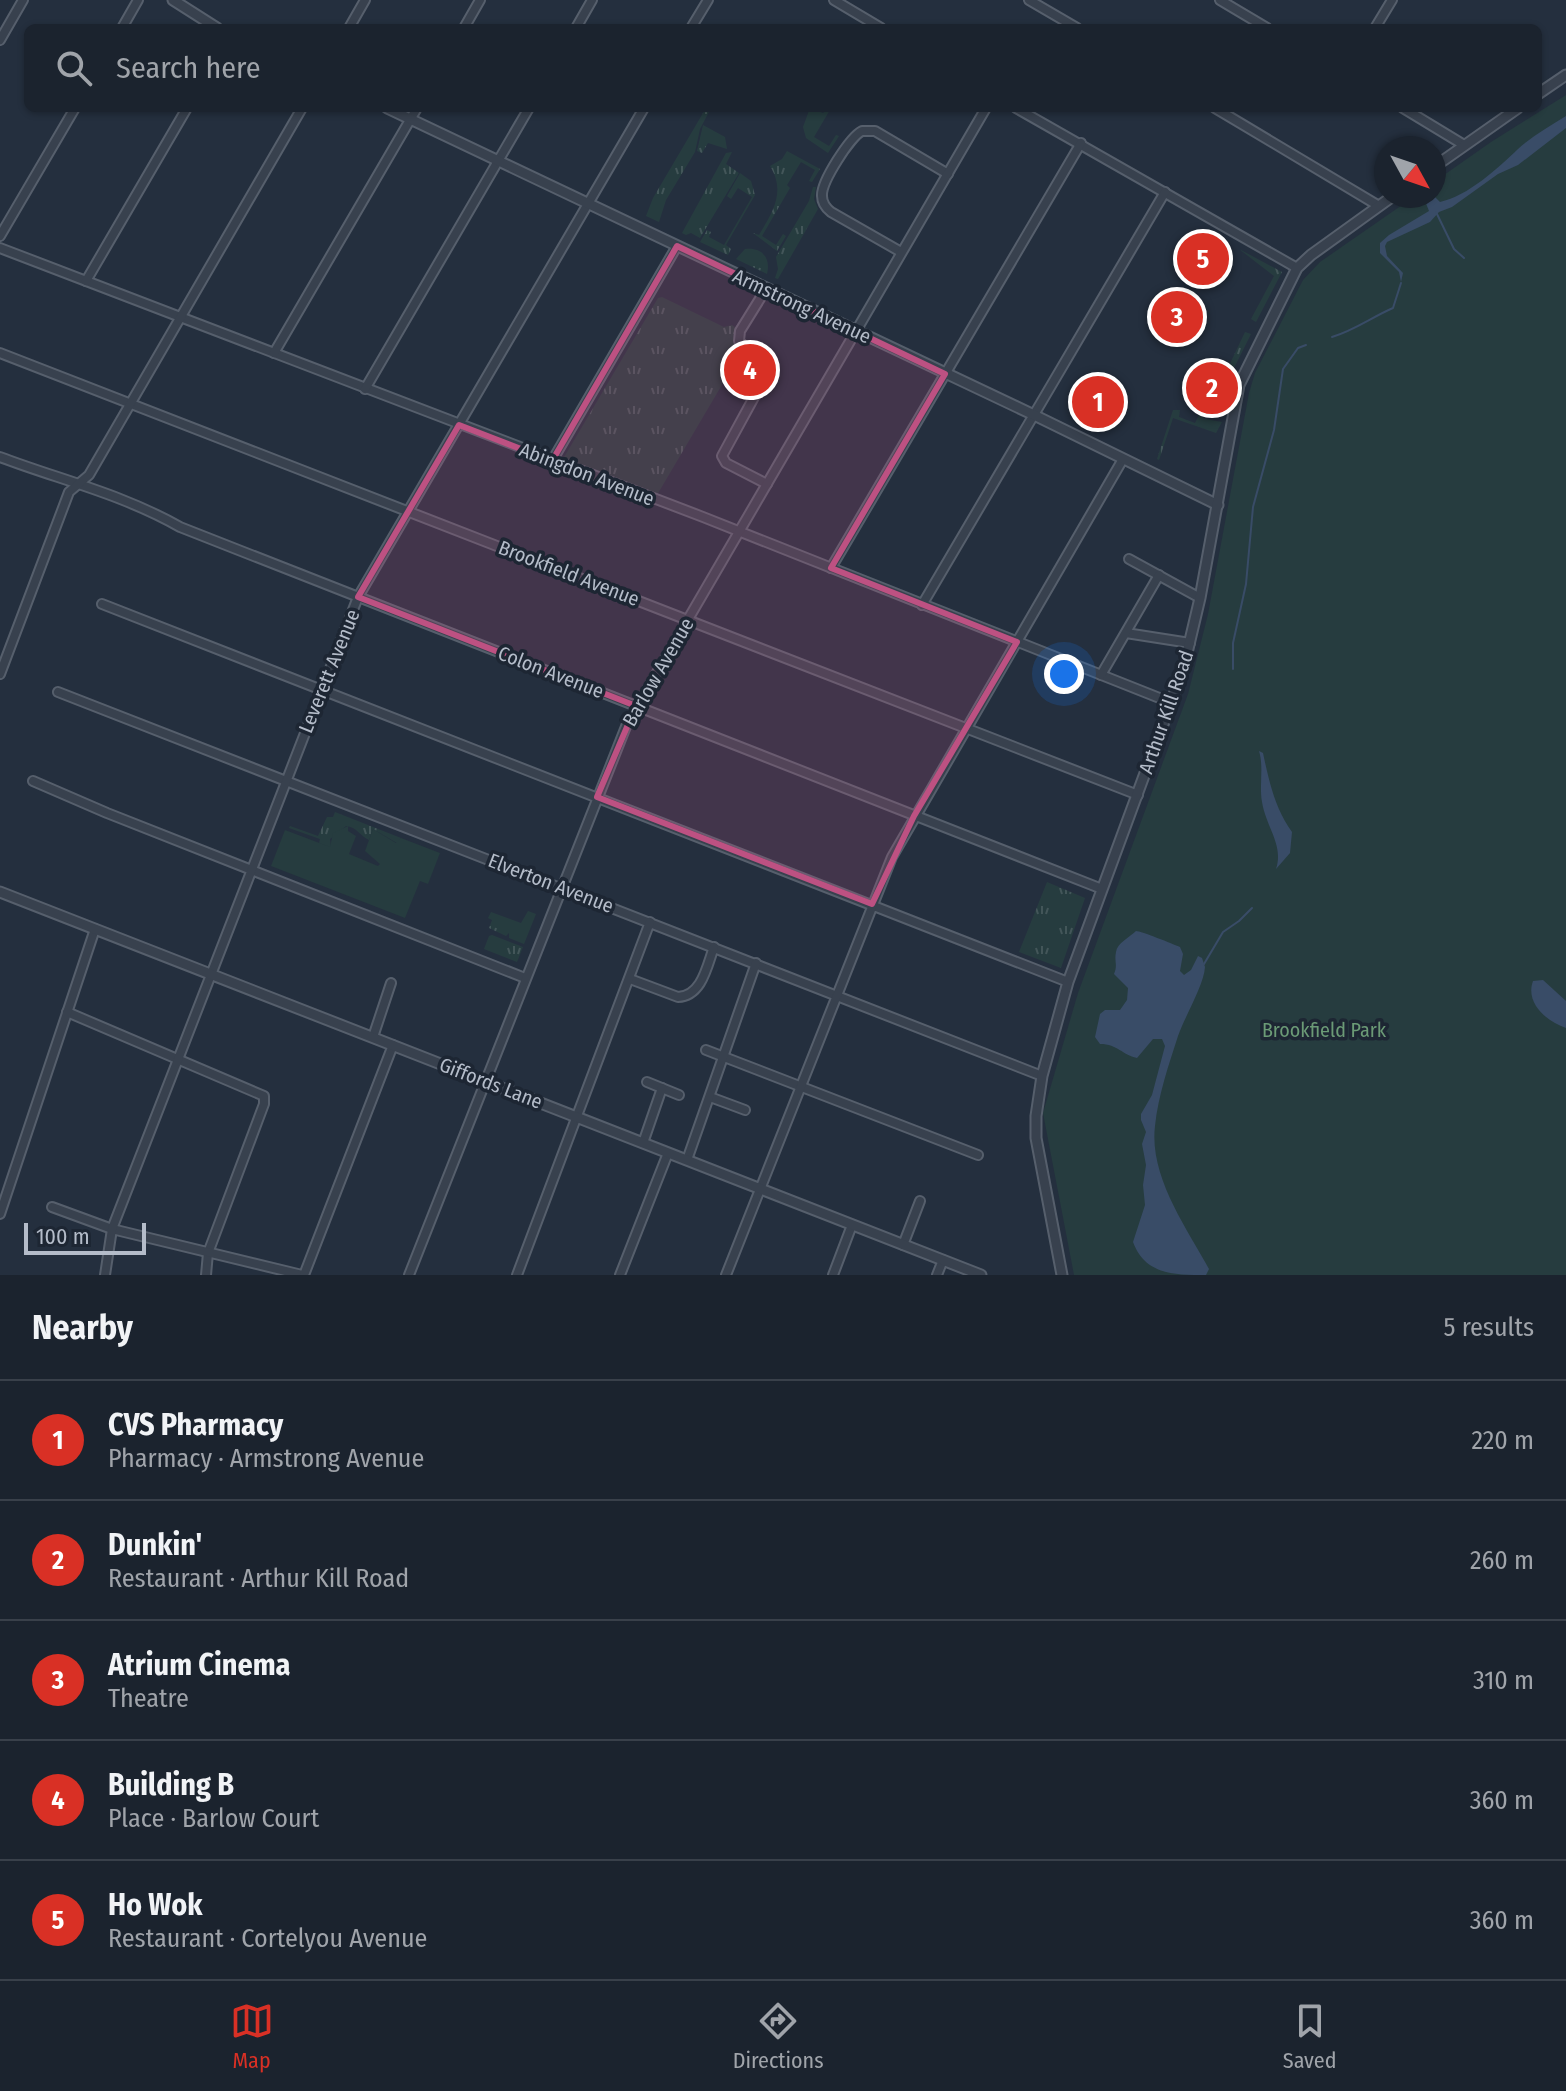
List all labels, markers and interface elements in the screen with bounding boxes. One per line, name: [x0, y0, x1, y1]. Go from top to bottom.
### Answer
search box: [24, 24, 1542, 112]
icon: search: [52, 46, 96, 90]
text: Search here: [116, 50, 261, 86]
north arrow: [1374, 136, 1446, 208]
pin: 5: [1177, 229, 1229, 289]
street label: Armstrong Avenue: [729, 264, 875, 348]
pin: 3: [1151, 287, 1203, 347]
pin: 4: [724, 340, 776, 400]
pin: 2: [1186, 358, 1238, 418]
pin: 1: [1072, 372, 1124, 432]
street label: Abingdon Avenue: [516, 437, 658, 511]
street label: Brookfield Avenue: [495, 535, 643, 611]
street label: Leverett Avenue: [293, 606, 365, 736]
street label: Barlow Avenue: [617, 613, 699, 731]
street label: Colon Avenue: [495, 641, 607, 703]
street label: Arthur Kill Road: [1134, 647, 1198, 777]
your location: [1044, 654, 1084, 694]
street label: Elverton Avenue: [485, 848, 617, 918]
park label: Brookfield Park: [1262, 1018, 1387, 1042]
street label: Giffords Lane: [436, 1052, 546, 1114]
scale bar: [24, 1219, 146, 1255]
text: 100 m: [36, 1223, 90, 1250]
text: Nearby: [32, 1307, 133, 1348]
text: 5 results: [1444, 1312, 1534, 1343]
text: CVS Pharmacy: [108, 1407, 283, 1443]
text: 1: [53, 1425, 64, 1456]
text: 220 m: [1471, 1425, 1534, 1456]
text: Pharmacy · Armstrong Avenue: [108, 1443, 424, 1474]
text: Dunkin': [108, 1527, 202, 1563]
text: 2: [52, 1545, 64, 1576]
text: 260 m: [1470, 1545, 1534, 1576]
text: Restaurant · Arthur Kill Road: [108, 1563, 409, 1594]
text: Atrium Cinema: [108, 1647, 291, 1683]
text: 3: [52, 1665, 64, 1696]
text: 310 m: [1473, 1665, 1534, 1696]
text: Theatre: [108, 1683, 189, 1714]
text: Building B: [108, 1767, 234, 1803]
text: 4: [51, 1785, 65, 1816]
text: 360 m: [1470, 1785, 1534, 1816]
text: Place · Barlow Court: [108, 1803, 319, 1834]
text: Ho Wok: [108, 1887, 202, 1923]
text: 5: [52, 1905, 64, 1936]
text: 360 m: [1470, 1905, 1534, 1936]
text: Restaurant · Cortelyou Avenue: [108, 1923, 427, 1954]
tab: Map: [230, 1999, 274, 2074]
tab: Directions: [733, 1999, 824, 2074]
tab: Saved: [1283, 1999, 1336, 2074]

